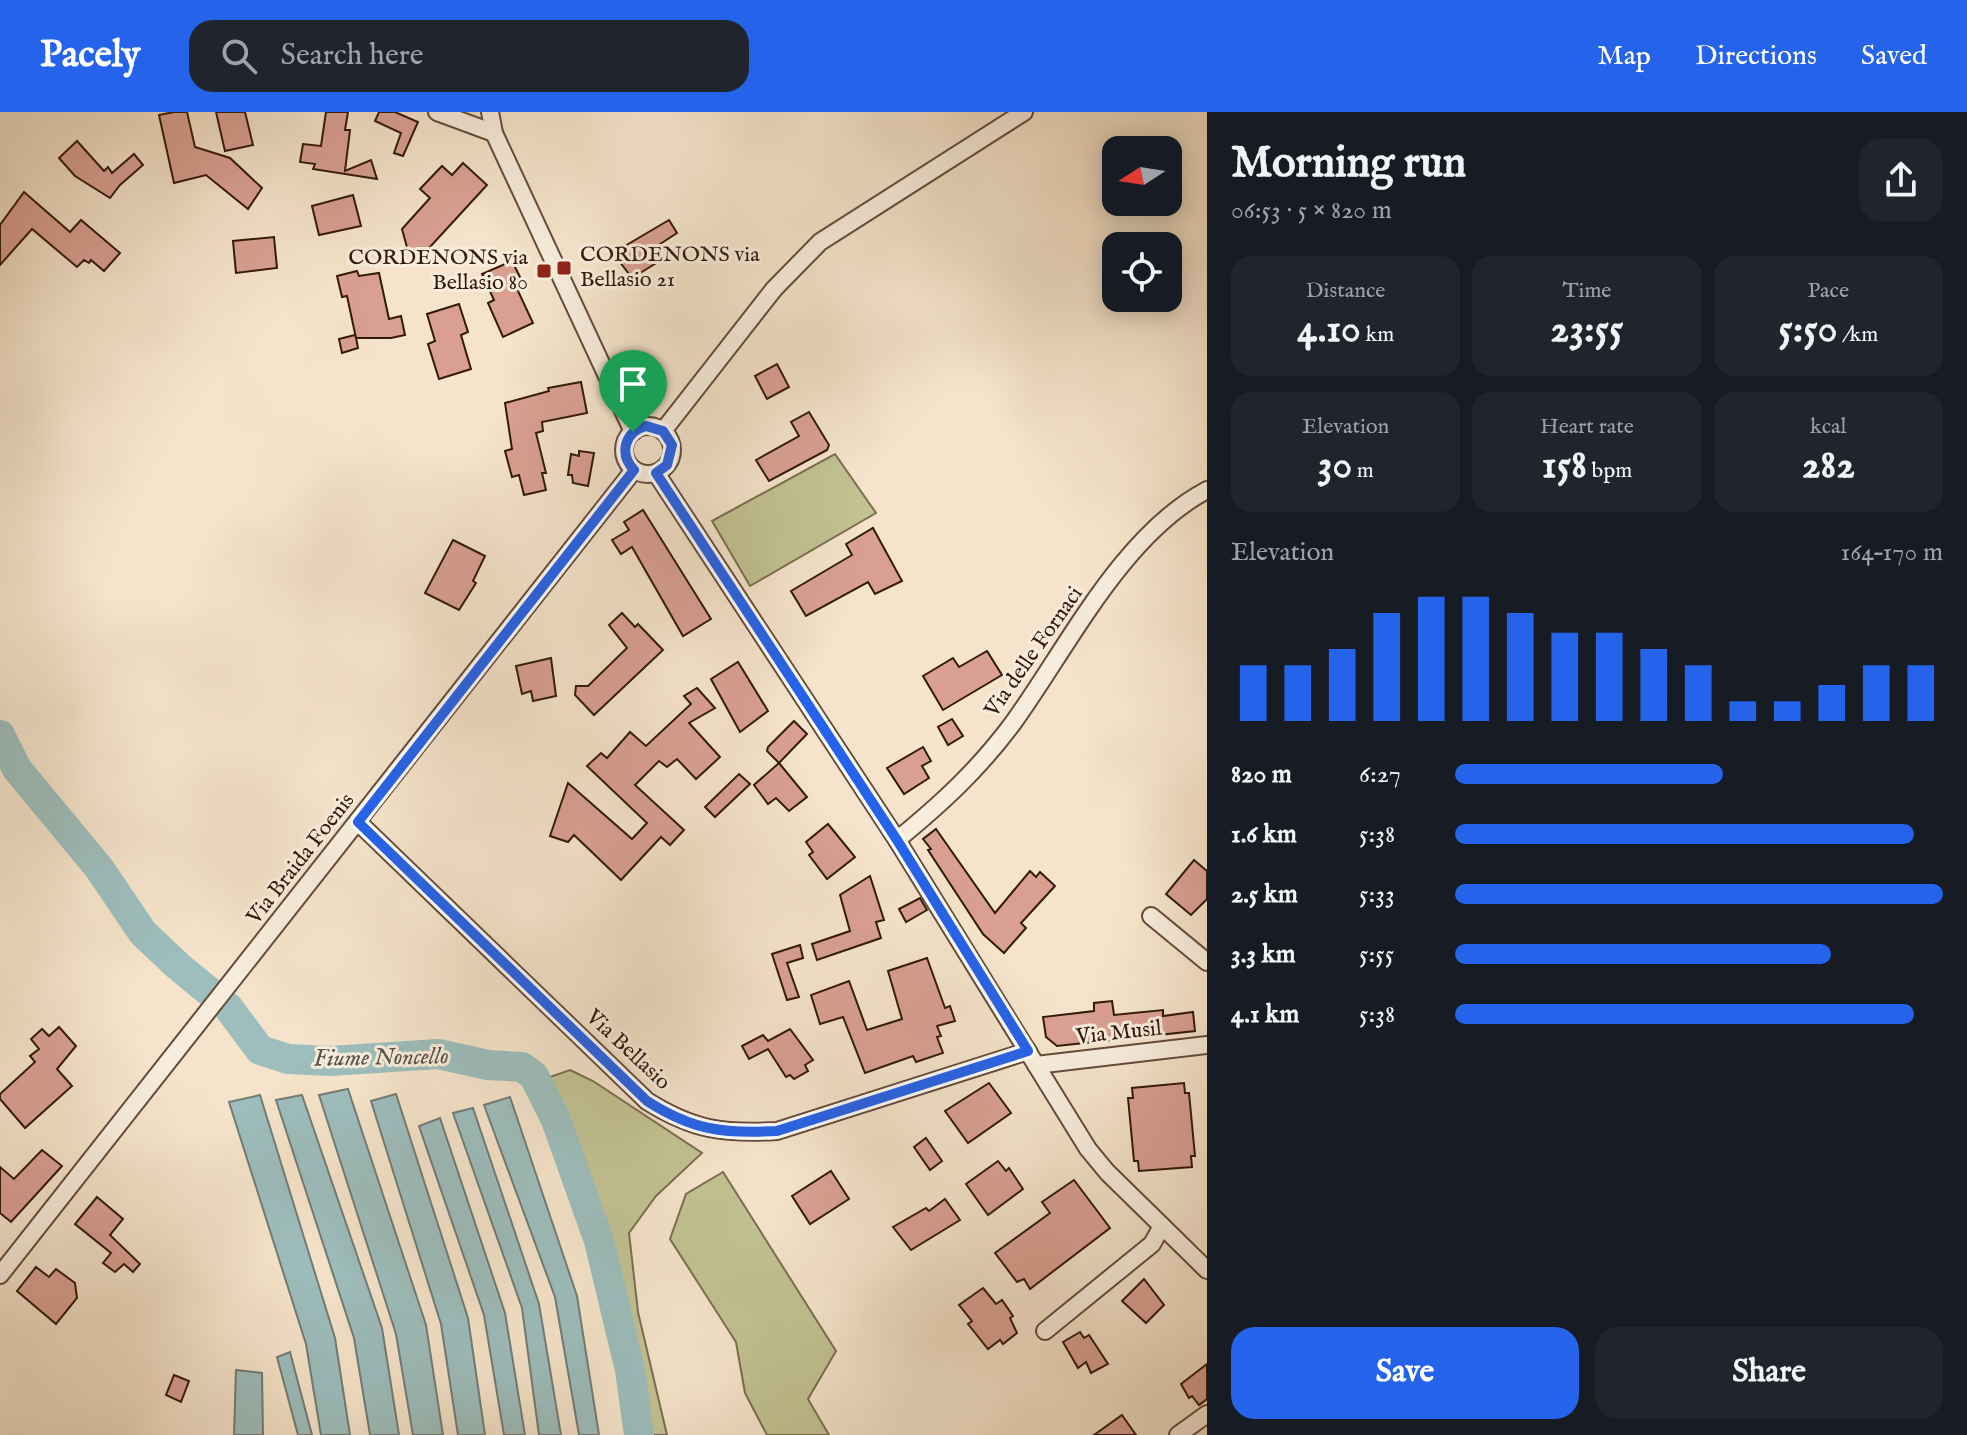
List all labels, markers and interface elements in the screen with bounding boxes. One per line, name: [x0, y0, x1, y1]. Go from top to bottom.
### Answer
search box: [189, 20, 749, 92]
text: Pacely: [40, 32, 141, 80]
icon: search: [217, 34, 261, 78]
text: Search here: [281, 37, 424, 75]
text: Map: [1597, 39, 1651, 74]
text: Directions: [1695, 39, 1817, 74]
text: Saved: [1861, 39, 1927, 74]
north arrow: [1102, 136, 1182, 216]
map controls: [1102, 136, 1182, 312]
text: Morning run: [1231, 136, 1466, 192]
button: share: [1859, 138, 1943, 222]
text: 06:53 · 5 × 820 m: [1231, 194, 1392, 227]
button: locate: [1102, 232, 1182, 312]
place label: CORDENONS via Bellasio 21: [580, 241, 760, 294]
place label: CORDENONS via Bellasio 80: [348, 244, 528, 297]
marker: CORDENONS via Bellasio 21: [555, 259, 573, 277]
marker: CORDENONS via Bellasio 80: [535, 262, 553, 280]
text: Distance: [1306, 277, 1385, 305]
text: Time: [1563, 277, 1611, 305]
text: Pace: [1808, 277, 1849, 305]
text: 4.10: [1297, 305, 1361, 356]
text: 23:55: [1550, 305, 1624, 356]
text: 5:50: [1778, 305, 1837, 356]
text: km: [1361, 321, 1394, 349]
text: /km: [1837, 321, 1878, 349]
pin: [599, 350, 667, 432]
icon: arrive: [611, 362, 655, 406]
text: Elevation: [1302, 413, 1389, 441]
text: Heart rate: [1540, 413, 1634, 441]
text: kcal: [1810, 413, 1847, 441]
text: 30: [1317, 441, 1352, 492]
text: 158: [1542, 441, 1587, 492]
text: 282: [1802, 441, 1855, 492]
text: m: [1352, 457, 1374, 485]
text: bpm: [1587, 457, 1632, 485]
text: Elevation: [1231, 536, 1334, 569]
text: 164–170 m: [1841, 536, 1943, 569]
street label: Via delle Fornaci: [978, 581, 1090, 724]
text: 820 m: [1231, 758, 1292, 791]
text: 6:27: [1359, 758, 1401, 791]
street label: Via Braida Foenis: [240, 787, 361, 931]
text: 1.6 km: [1231, 818, 1297, 851]
text: 5:38: [1359, 818, 1395, 851]
text: 2.5 km: [1231, 878, 1298, 911]
text: 5:33: [1359, 878, 1395, 911]
text: 3.3 km: [1231, 938, 1296, 971]
text: 5:55: [1359, 938, 1394, 971]
text: 4.1 km: [1231, 998, 1299, 1031]
text: 5:38: [1359, 998, 1395, 1031]
street label: Via Bellasio: [579, 1003, 676, 1097]
street label: Via Musil: [1074, 1015, 1163, 1052]
water label: Fiume Noncello: [313, 1041, 449, 1075]
button: Save: [1231, 1327, 1579, 1419]
button: Share: [1595, 1327, 1943, 1419]

